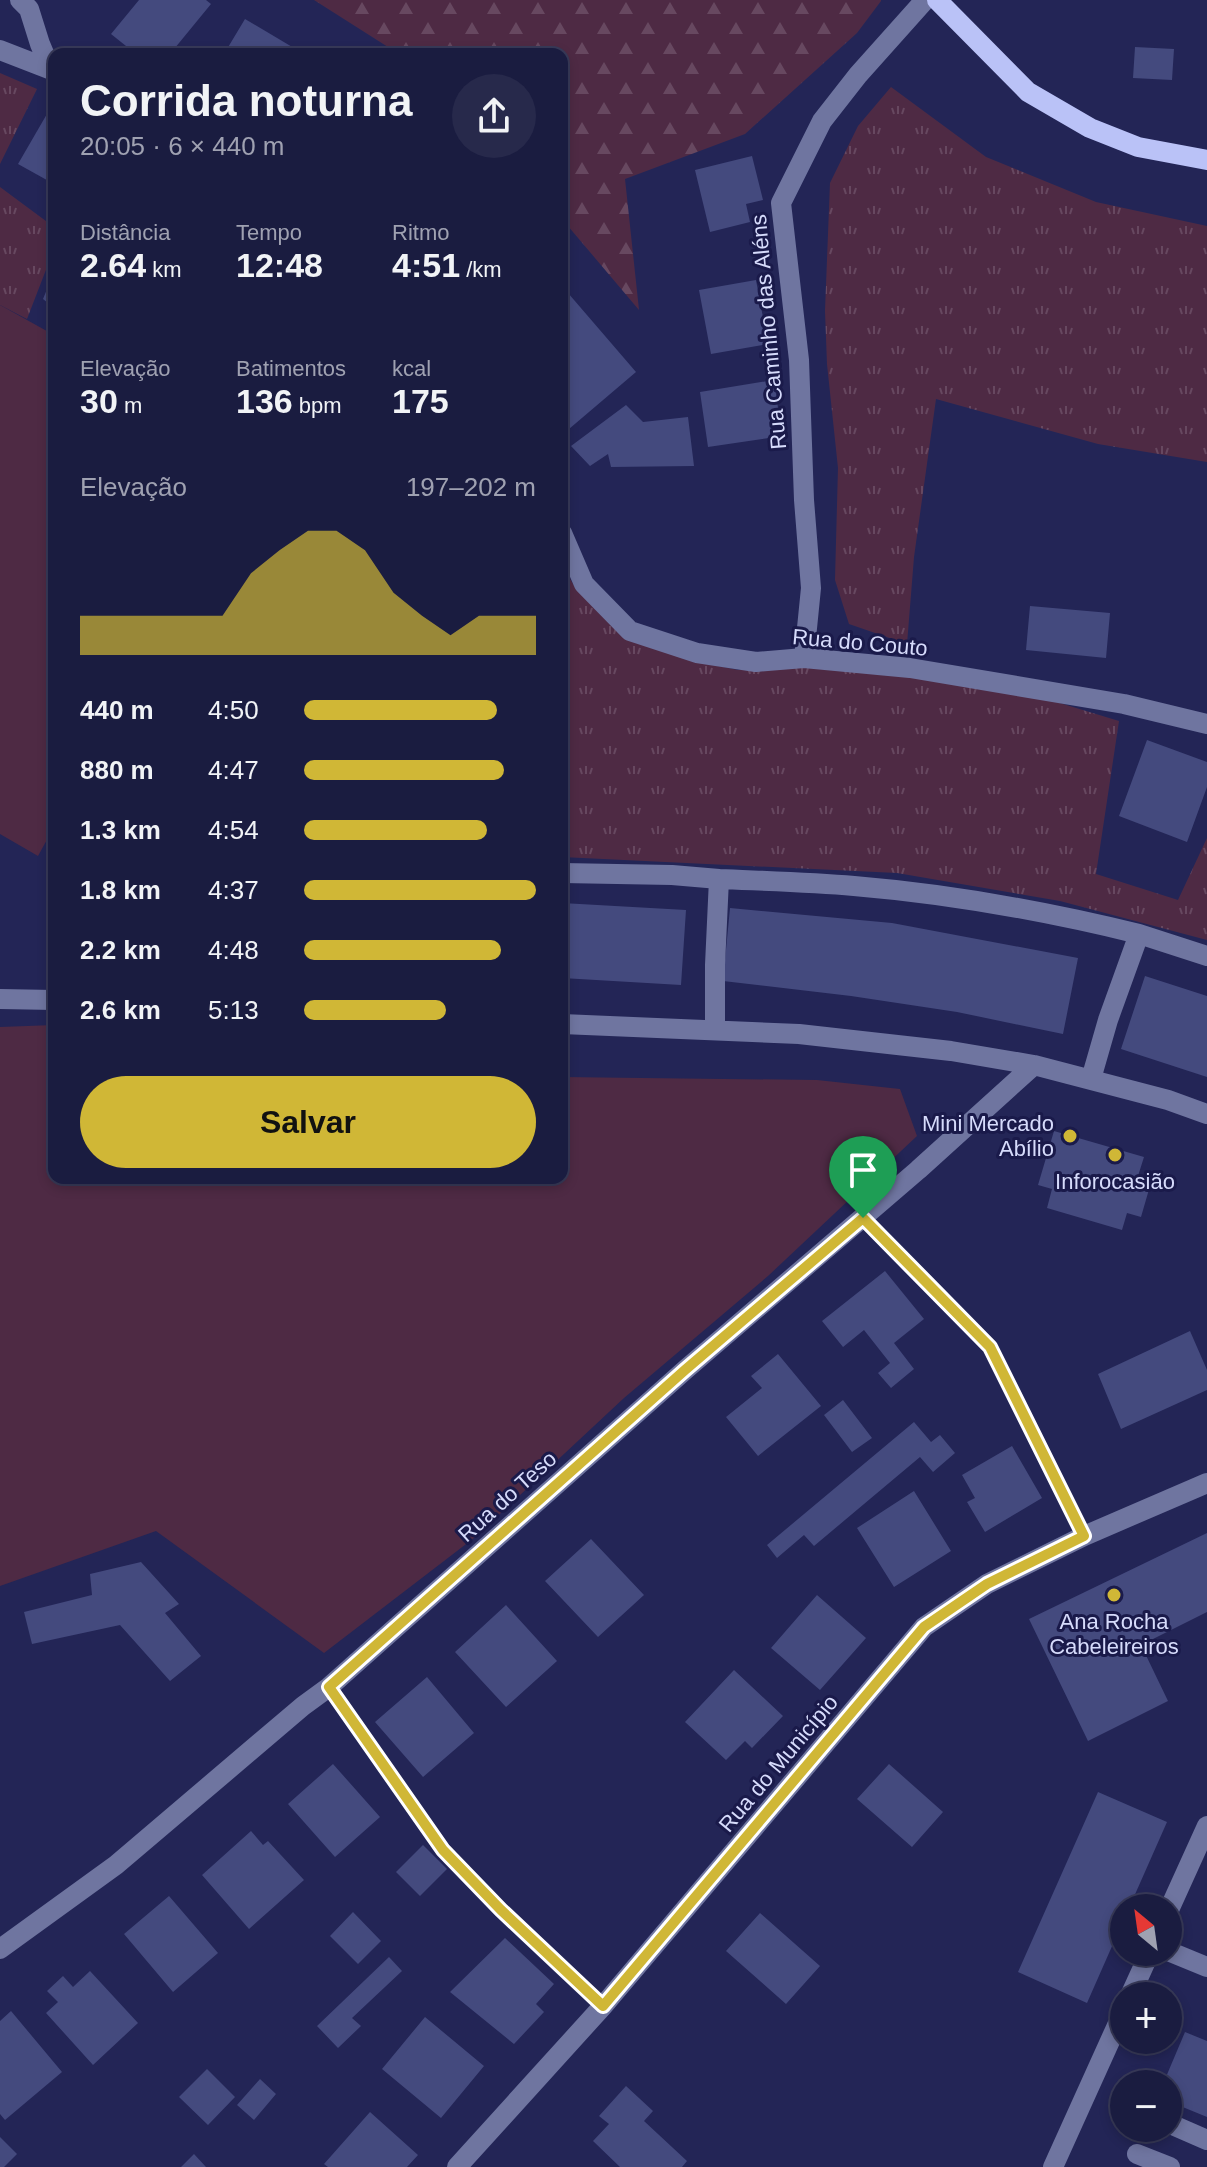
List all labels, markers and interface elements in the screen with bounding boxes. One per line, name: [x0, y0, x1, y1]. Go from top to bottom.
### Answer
button: share: [452, 74, 536, 158]
text: Corrida noturna: [80, 76, 412, 125]
text: 20:05 · 6 × 440 m: [80, 131, 285, 161]
street label: Rua Caminho das Aléns: [746, 213, 791, 451]
text: Distância: [80, 220, 170, 245]
text: Tempo: [236, 220, 302, 245]
text: Ritmo: [392, 220, 449, 245]
text: 2.64: [80, 246, 146, 284]
text: 12:48: [236, 246, 323, 284]
text: 4:51: [392, 246, 460, 284]
text: km: [146, 257, 182, 282]
text: /km: [460, 257, 502, 282]
text: Elevação: [80, 356, 171, 381]
text: Batimentos: [236, 356, 346, 381]
text: kcal: [392, 356, 431, 381]
text: 30: [80, 382, 118, 420]
text: 136: [236, 382, 293, 420]
text: 175: [392, 382, 449, 420]
text: m: [118, 393, 142, 418]
text: bpm: [293, 393, 342, 418]
text: Elevação: [80, 472, 187, 502]
text: 197–202 m: [406, 472, 536, 502]
street label: Rua do Couto: [791, 624, 929, 661]
text: 440 m: [80, 695, 154, 725]
text: 4:50: [208, 695, 259, 725]
text: 880 m: [80, 755, 154, 785]
text: 4:47: [208, 755, 259, 785]
text: 1.3 km: [80, 815, 161, 845]
text: 4:54: [208, 815, 259, 845]
text: 1.8 km: [80, 875, 161, 905]
text: 4:37: [208, 875, 259, 905]
text: 2.2 km: [80, 935, 161, 965]
text: 4:48: [208, 935, 259, 965]
text: 2.6 km: [80, 995, 161, 1025]
text: 5:13: [208, 995, 259, 1025]
button: Salvar: [80, 1076, 536, 1168]
place label: Mini Mercado Abílio: [922, 1111, 1054, 1161]
marker: Mini Mercado Abílio: [1061, 1127, 1079, 1145]
pin: [829, 1136, 897, 1218]
marker: Inforocasião: [1106, 1146, 1124, 1164]
icon: arrive: [841, 1148, 885, 1192]
place label: Inforocasião: [1055, 1169, 1175, 1194]
street label: Rua do Teso: [453, 1446, 561, 1547]
marker: Ana Rocha Cabeleireiros: [1105, 1586, 1123, 1604]
place label: Ana Rocha Cabeleireiros: [1049, 1609, 1179, 1659]
street label: Rua do Município: [714, 1690, 843, 1837]
north arrow: [1110, 1894, 1182, 1966]
map controls: [1110, 1894, 1182, 2142]
button: +: [1110, 1982, 1182, 2054]
button: −: [1110, 2070, 1182, 2142]

